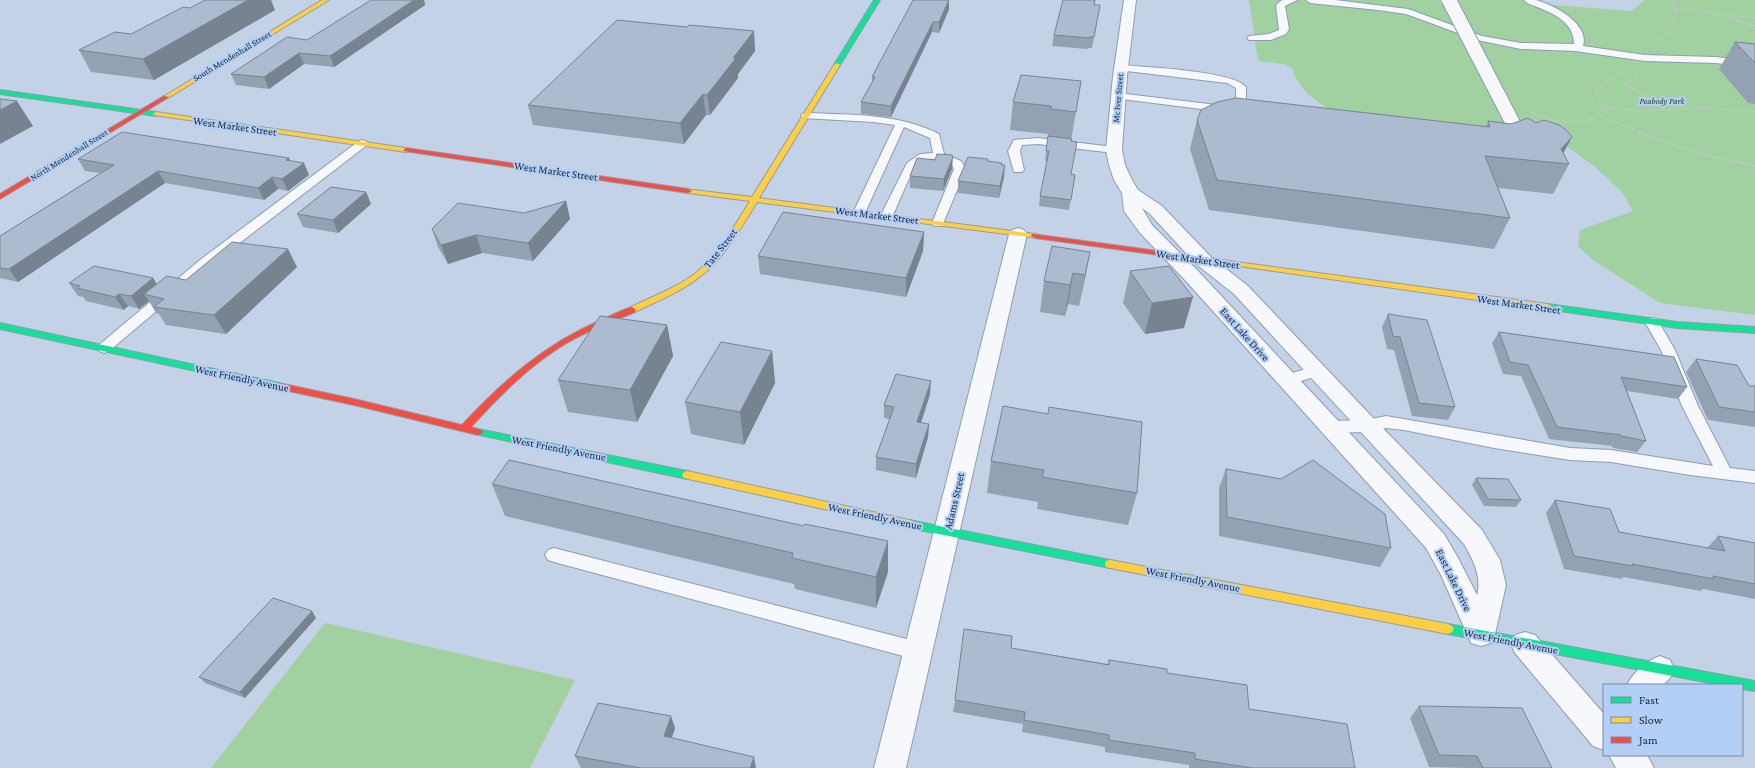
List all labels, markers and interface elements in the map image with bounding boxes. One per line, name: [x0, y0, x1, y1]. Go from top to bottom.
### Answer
street label: South Mendenhall Street: [191, 28, 274, 83]
street label: Mc Iver Street: [1111, 72, 1125, 123]
park label: Peabody Park: [1639, 96, 1686, 106]
street label: West Market Street: [193, 114, 278, 138]
street label: North Mendenhall Street: [28, 127, 110, 183]
street label: West Market Street: [514, 159, 599, 183]
street label: West Market Street: [835, 204, 920, 226]
street label: Tate Street: [701, 226, 739, 270]
street label: West Market Street: [1156, 247, 1241, 271]
street label: West Market Street: [1477, 292, 1562, 316]
street label: East Lake Drive: [1218, 305, 1272, 363]
street label: West Friendly Avenue: [194, 362, 290, 395]
street label: West Friendly Avenue: [511, 433, 607, 464]
street label: Adams Street: [942, 471, 966, 531]
street label: West Friendly Avenue: [827, 500, 923, 533]
street label: East Lake Drive: [1434, 547, 1474, 613]
street label: West Friendly Avenue: [1145, 564, 1241, 595]
street label: West Friendly Avenue: [1463, 626, 1559, 657]
legend: [1603, 684, 1743, 756]
text: Fast: [1639, 693, 1660, 707]
text: Slow: [1639, 713, 1663, 727]
text: Jam: [1638, 733, 1658, 747]

